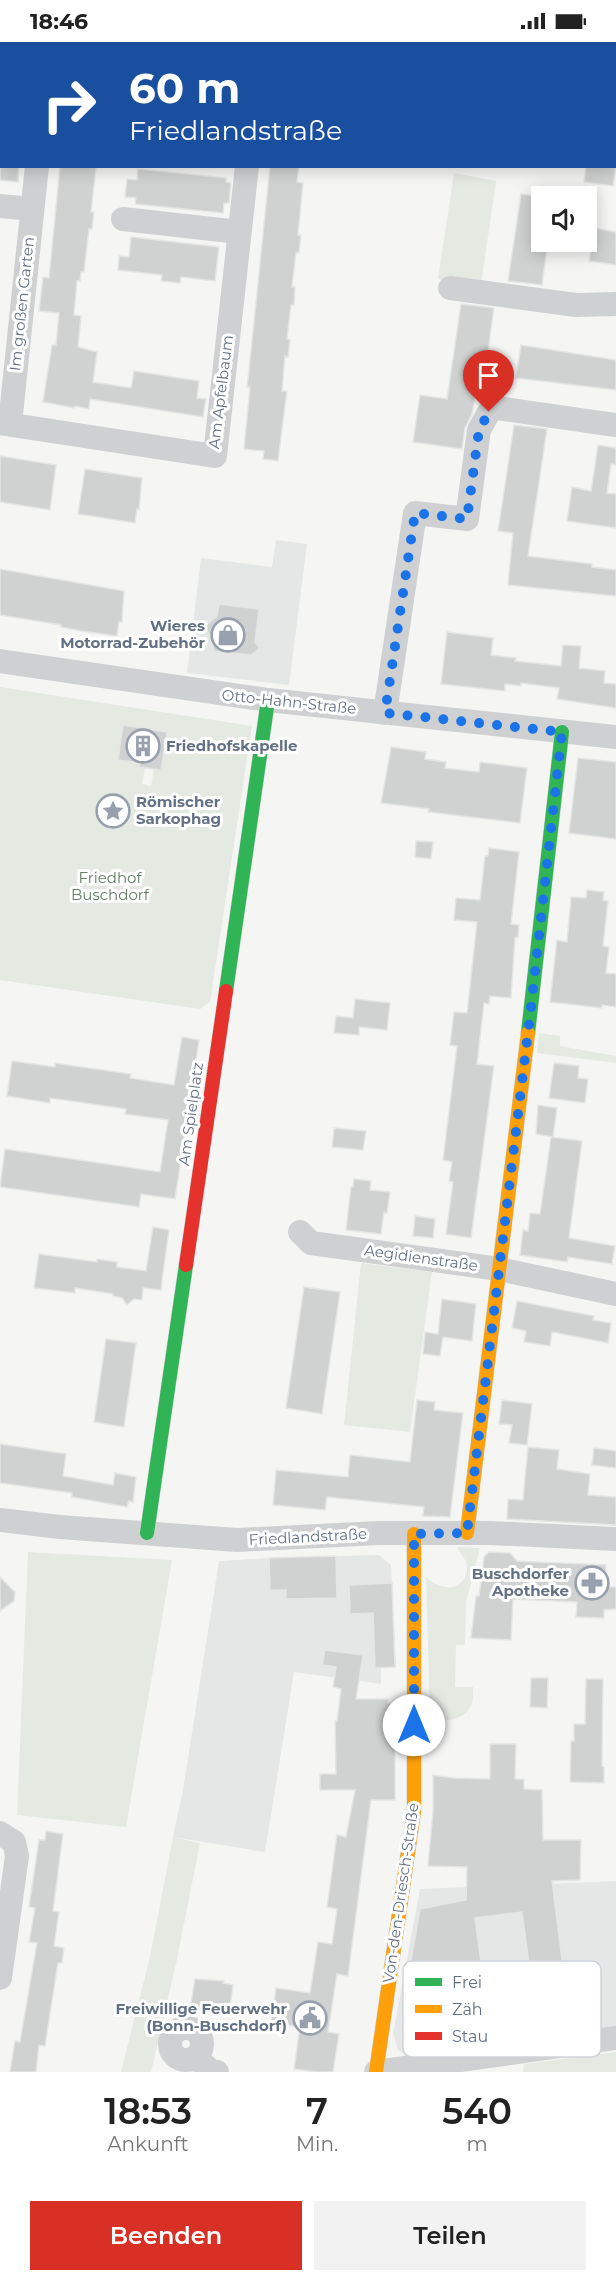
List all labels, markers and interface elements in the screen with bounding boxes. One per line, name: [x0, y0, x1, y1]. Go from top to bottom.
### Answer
text: 18:46: [30, 8, 88, 35]
text: 60 m: [129, 62, 240, 114]
icon: right: [30, 66, 108, 144]
text: Friedlandstraße: [129, 114, 342, 147]
map controls: [531, 186, 597, 252]
button: sound: [531, 186, 597, 252]
street label: Im großen Garten: [5, 236, 38, 372]
street label: Am Apfelbaum: [204, 334, 237, 450]
pin: [463, 350, 514, 412]
icon: arrive: [472, 359, 505, 392]
place label: Wieres Motorrad-Zubehör: [60, 616, 206, 652]
shop icon: Wieres Motorrad-Zubehör: [210, 617, 246, 653]
street label: Otto-Hahn-Straße: [221, 685, 357, 718]
building icon: Friedhofskapelle: [125, 728, 161, 764]
place label: Friedhofskapelle: [166, 736, 297, 755]
place label: Römischer Sarkophag: [136, 792, 221, 828]
place icon: Römischer Sarkophag: [95, 793, 131, 829]
park label: Friedhof Buschdorf: [71, 868, 150, 904]
street label: Am Spielplatz: [174, 1061, 207, 1167]
street label: Aegidienstraße: [363, 1240, 479, 1275]
street label: Friedlandstraße: [248, 1524, 368, 1549]
place label: Buschdorfer Apotheke: [472, 1564, 570, 1600]
pharmacy icon: Buschdorfer Apotheke: [574, 1565, 610, 1601]
position arrow: [382, 1693, 446, 1757]
street label: Von-den-Driesch-Straße: [378, 1802, 423, 1984]
legend: [403, 1961, 601, 2057]
text: Frei: [452, 1973, 482, 1992]
place label: Freiwillige Feuerwehr (Bonn-Buschdorf): [115, 1999, 288, 2035]
public building icon: Freiwillige Feuerwehr (Bonn-Buschdorf): [292, 2000, 328, 2036]
text: Zäh: [452, 2000, 483, 2019]
text: Stau: [452, 2027, 488, 2046]
text: 18:53: [104, 2089, 192, 2133]
text: 7: [306, 2089, 328, 2133]
text: 540: [442, 2089, 512, 2133]
text: Ankunft: [107, 2132, 189, 2156]
text: Min.: [296, 2132, 338, 2156]
text: m: [466, 2132, 488, 2156]
button: Beenden: [30, 2201, 302, 2270]
button: Teilen: [314, 2201, 586, 2270]

